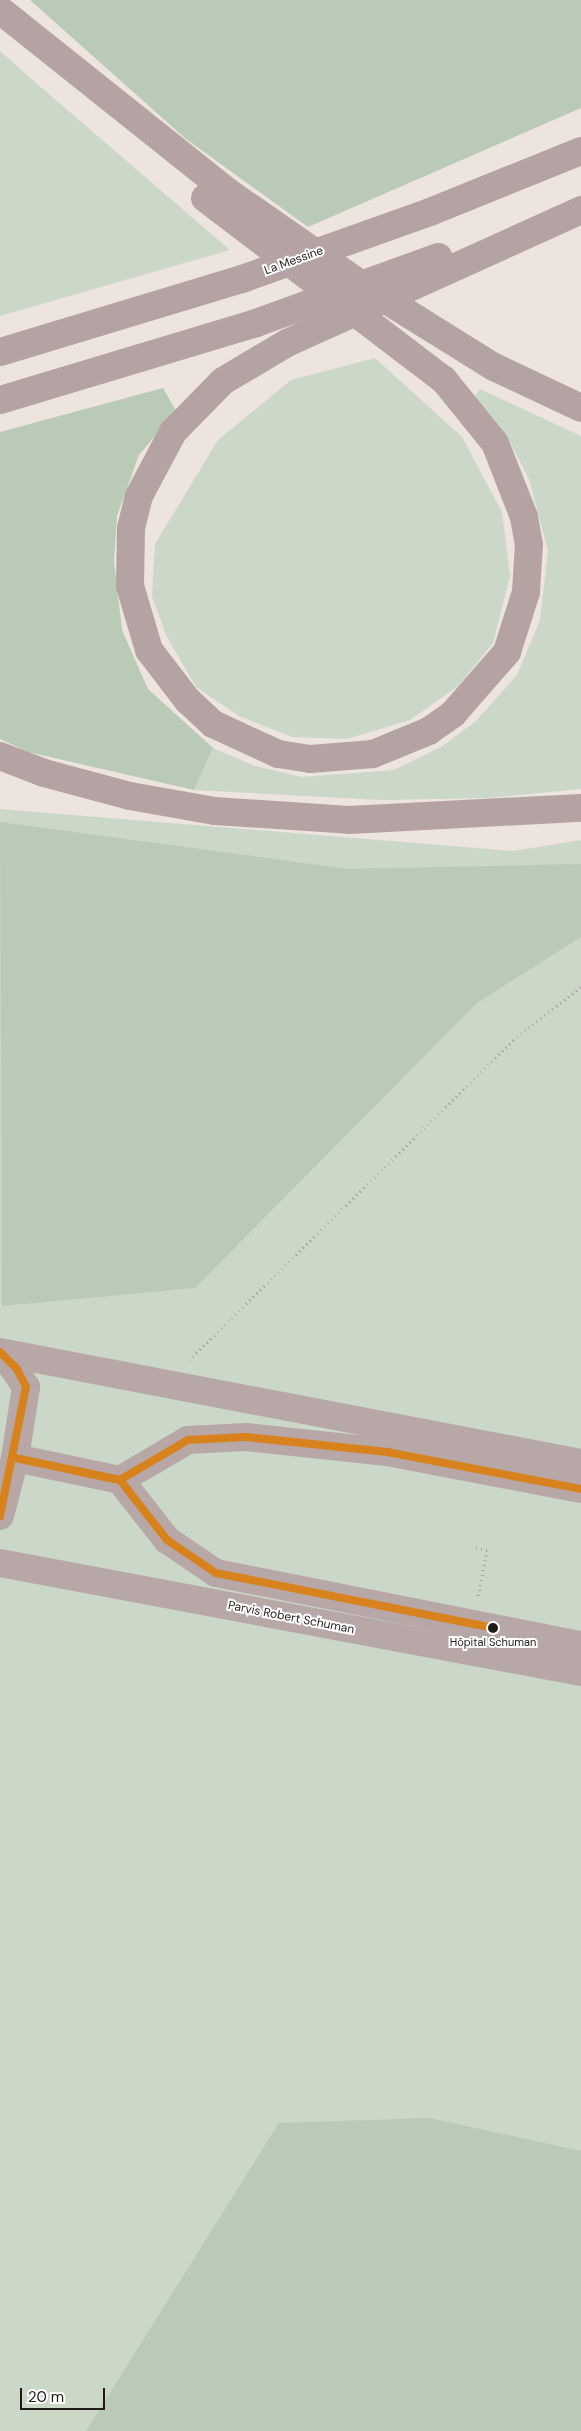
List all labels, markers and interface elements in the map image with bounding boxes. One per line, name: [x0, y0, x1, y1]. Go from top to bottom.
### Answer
street label: La Messine: [263, 244, 325, 278]
street label: Parvis Robert Schuman: [227, 1599, 355, 1637]
marker: Hôpital Schuman: [488, 1623, 498, 1633]
place label: Hôpital Schuman: [450, 1635, 536, 1649]
scale bar: [22, 2378, 108, 2410]
text: 20 m: [28, 2387, 64, 2407]

